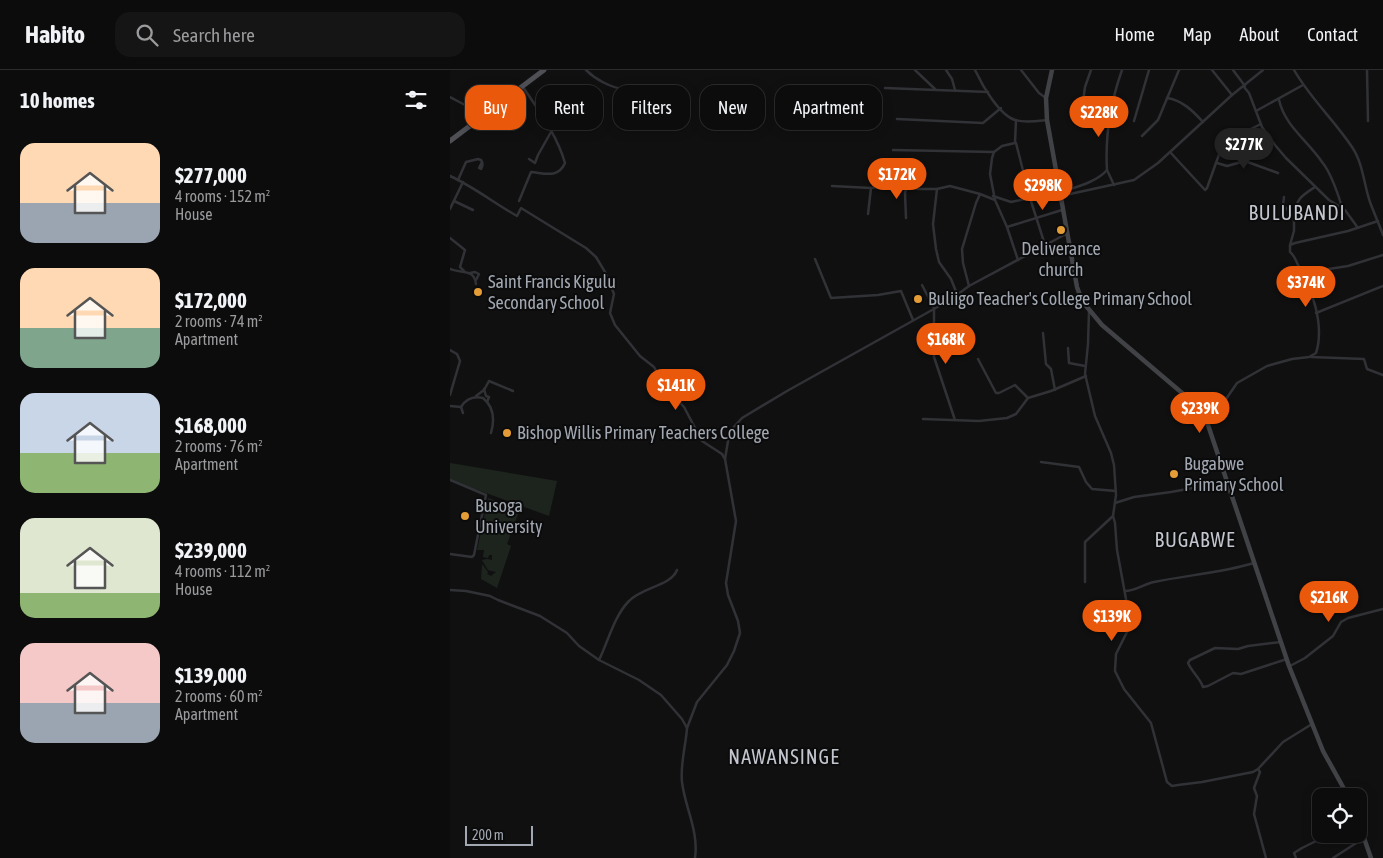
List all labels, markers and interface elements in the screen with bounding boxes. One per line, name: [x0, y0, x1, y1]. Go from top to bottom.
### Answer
search box: [115, 12, 465, 57]
text: Habito: [25, 21, 85, 48]
icon: search: [133, 21, 161, 49]
text: Search here: [173, 24, 255, 46]
text: Home: [1115, 24, 1155, 45]
text: Map: [1183, 24, 1212, 45]
text: About: [1240, 24, 1279, 45]
text: Contact: [1307, 24, 1358, 45]
chip: Buy: [465, 85, 526, 130]
chip: Rent: [536, 85, 603, 130]
chip: Filters: [613, 85, 690, 130]
chip: New: [700, 85, 765, 130]
chip: Apartment: [775, 85, 882, 130]
icon: filters: [402, 86, 430, 114]
text: 10 homes: [20, 88, 95, 112]
pin: $228K: [1064, 96, 1134, 138]
text: $228K: [1080, 103, 1118, 121]
pin: $277K: [1209, 128, 1279, 170]
text: $277K: [1225, 135, 1263, 153]
pin: $172K: [862, 158, 932, 200]
icon: home: [60, 163, 120, 223]
text: $277,000: [175, 163, 247, 187]
text: $172K: [878, 165, 916, 183]
pin: $298K: [1008, 168, 1078, 211]
text: $298K: [1024, 176, 1062, 194]
text: 4 rooms · 152 m²: [175, 187, 270, 205]
district label: BULUBANDI: [1248, 201, 1346, 224]
text: House: [175, 205, 212, 223]
marker: Deliverance church: [1055, 224, 1067, 236]
place label: Deliverance church: [1021, 238, 1101, 280]
pin: $374K: [1271, 266, 1341, 308]
place label: Saint Francis Kigulu Secondary School: [488, 271, 616, 313]
text: $374K: [1287, 273, 1325, 291]
marker: Saint Francis Kigulu Secondary School: [472, 286, 484, 298]
icon: home: [60, 288, 120, 348]
text: $172,000: [175, 288, 247, 312]
place label: Buliigo Teacher's College Primary School: [928, 288, 1192, 309]
marker: Buliigo Teacher's College Primary School: [912, 293, 924, 305]
text: 2 rooms · 74 m²: [175, 312, 263, 330]
pin: $168K: [911, 322, 981, 365]
text: Apartment: [175, 330, 238, 348]
text: $168K: [927, 330, 965, 348]
pin: $141K: [641, 368, 711, 411]
text: $141K: [657, 376, 695, 394]
pin: $239K: [1165, 392, 1235, 434]
text: $239K: [1181, 399, 1219, 417]
icon: home: [60, 413, 120, 473]
text: $168,000: [175, 413, 247, 437]
place label: Bishop Willis Primary Teachers College: [517, 422, 769, 443]
marker: Bishop Willis Primary Teachers College: [501, 427, 513, 439]
text: 2 rooms · 76 m²: [175, 437, 263, 455]
place label: Bugabwe Primary School: [1184, 453, 1284, 495]
text: Apartment: [175, 455, 238, 473]
marker: Bugabwe Primary School: [1168, 468, 1180, 480]
place label: Busoga University: [475, 495, 542, 537]
marker: Busoga University: [459, 510, 471, 522]
district label: BUGABWE: [1154, 528, 1236, 551]
icon: home: [60, 538, 120, 598]
text: $239,000: [175, 538, 247, 562]
text: 4 rooms · 112 m²: [175, 562, 270, 580]
text: House: [175, 580, 212, 598]
pin: $216K: [1294, 580, 1364, 623]
text: $216K: [1310, 588, 1348, 606]
pin: $139K: [1077, 600, 1147, 642]
text: $139K: [1093, 607, 1131, 625]
icon: home: [60, 663, 120, 723]
text: $139,000: [175, 663, 247, 687]
text: 2 rooms · 60 m²: [175, 687, 263, 705]
text: Apartment: [175, 705, 238, 723]
district label: NAWANSINGE: [728, 745, 840, 768]
map controls: [1312, 788, 1367, 843]
button: locate: [1312, 788, 1367, 843]
scale bar: [465, 823, 532, 846]
text: 200 m: [472, 827, 504, 843]

